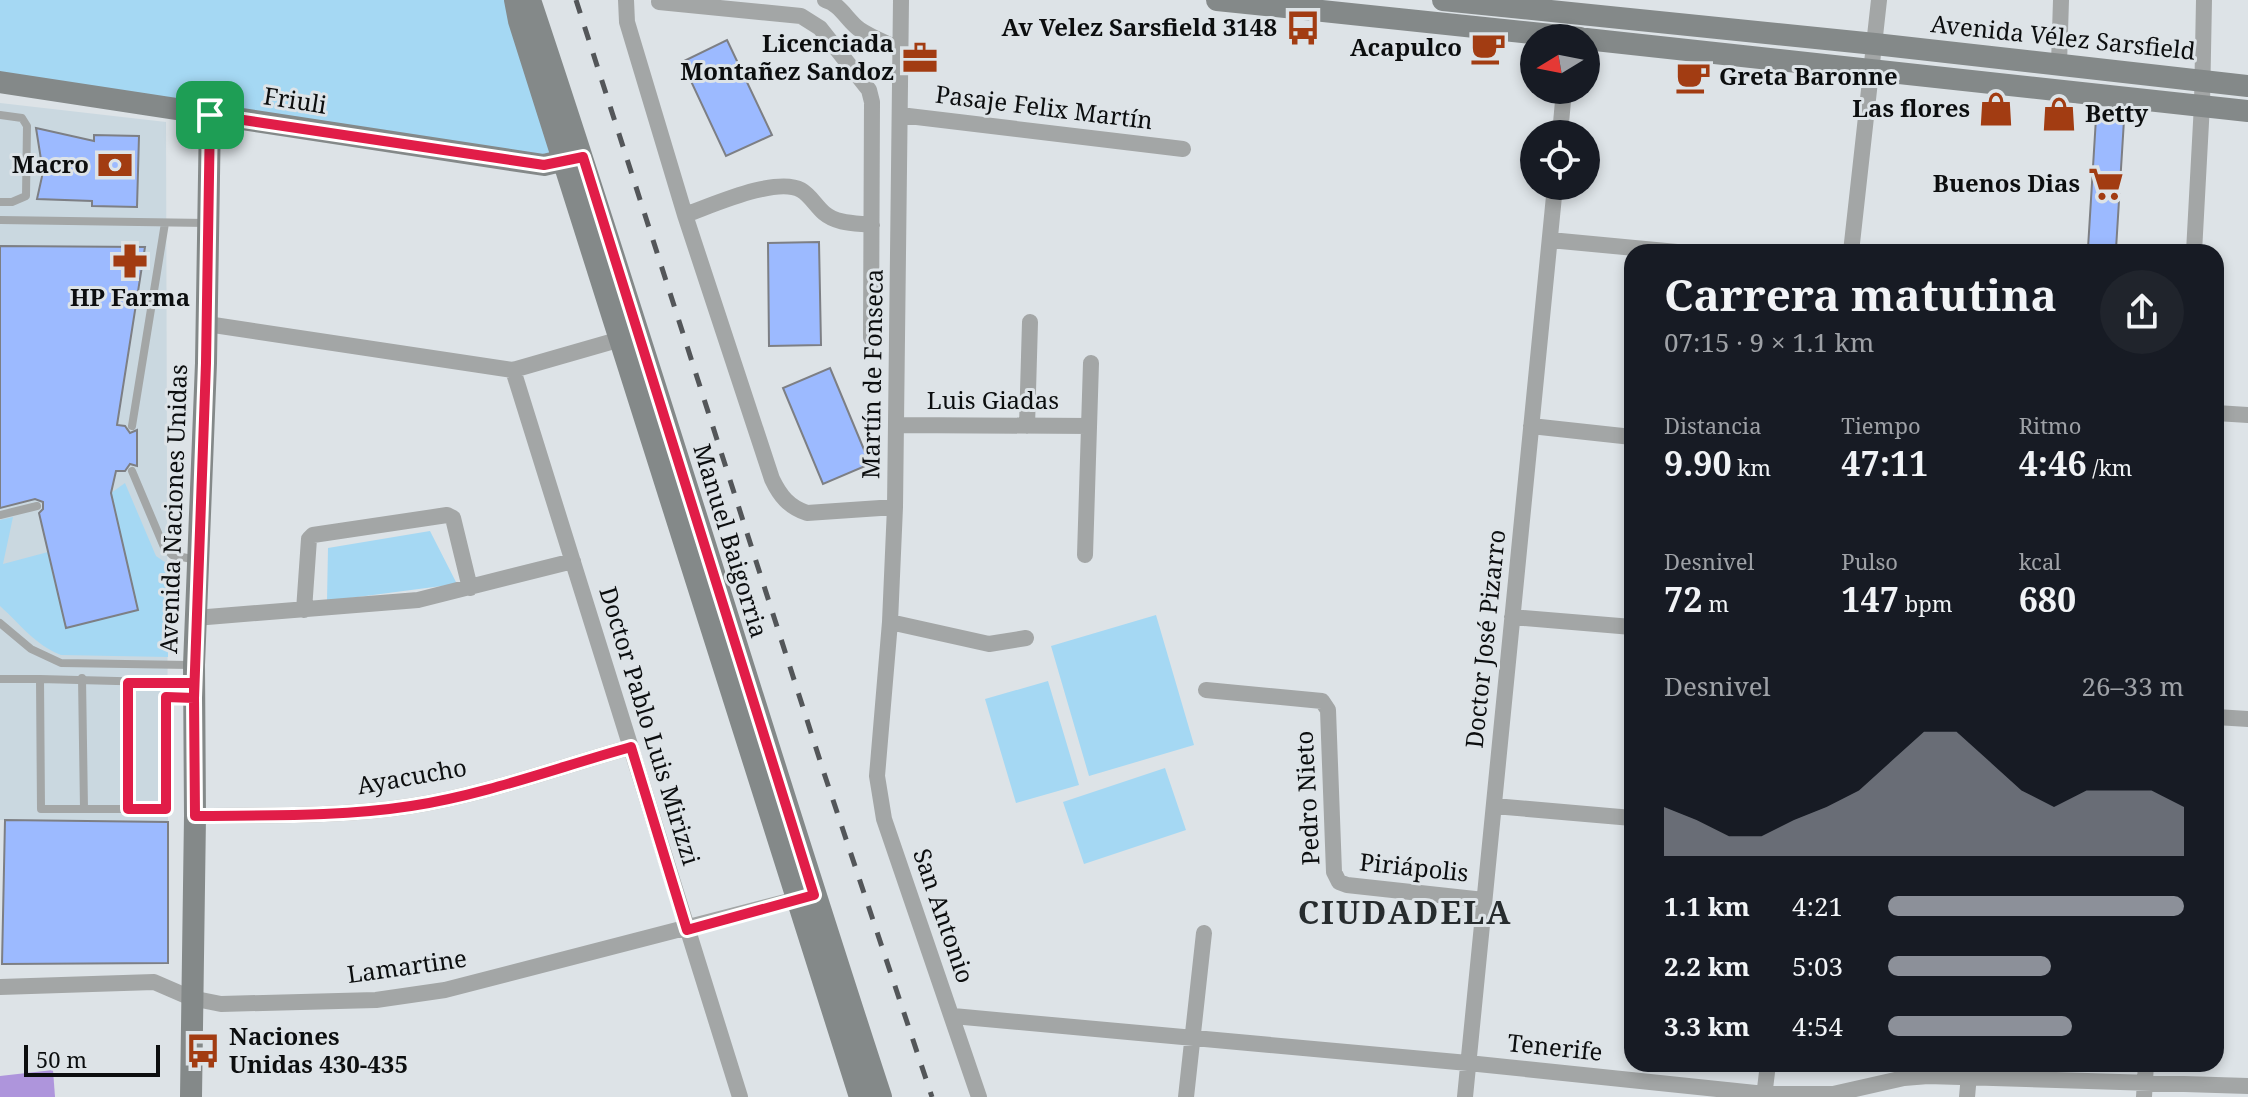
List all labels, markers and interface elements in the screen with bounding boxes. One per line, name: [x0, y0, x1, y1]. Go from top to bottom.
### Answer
street label: Avenida Vélez Sarsfield: [1929, 6, 2197, 67]
bus stop icon: Av Velez Sarsfield 3148: [1284, 9, 1322, 47]
place label: Av Velez Sarsfield 3148: [1002, 10, 1277, 43]
north arrow: [1520, 24, 1600, 104]
map controls: [1520, 24, 1600, 200]
place label: Licenciada Montañez Sandoz: [680, 26, 894, 87]
cafe icon: Acapulco: [1469, 29, 1507, 67]
place label: Acapulco: [1350, 30, 1462, 63]
office icon: Licenciada Montañez Sandoz: [901, 39, 939, 77]
cafe icon: Greta Baronne: [1674, 58, 1712, 96]
place label: Greta Baronne: [1719, 59, 1898, 92]
street label: Pasaje Felix Martín: [934, 77, 1155, 136]
street label: Friuli: [261, 78, 329, 121]
pin: [176, 81, 244, 149]
shop icon: Las flores: [1977, 90, 2015, 128]
place label: Las flores: [1852, 91, 1970, 124]
icon: arrive: [188, 93, 232, 137]
shop icon: Betty: [2040, 95, 2078, 133]
place label: Betty: [2085, 96, 2148, 129]
button: locate: [1520, 120, 1600, 200]
bank icon: Macro: [96, 146, 134, 184]
place label: Macro: [12, 147, 89, 180]
supermarket icon: Buenos Dias: [2087, 165, 2125, 203]
place label: Buenos Dias: [1933, 166, 2080, 199]
pharmacy icon: HP Farma: [111, 242, 149, 280]
text: Carrera matutina: [1664, 264, 2057, 324]
street label: Martín de Fonseca: [853, 268, 890, 480]
button: share: [2100, 270, 2184, 354]
place label: HP Farma: [70, 280, 190, 313]
text: 07:15 · 9 × 1.1 km: [1664, 324, 1874, 360]
street label: Avenida Naciones Unidas: [151, 364, 194, 654]
street label: Luis Giadas: [927, 383, 1059, 416]
text: Distancia: [1664, 410, 1762, 440]
text: Tiempo: [1841, 410, 1921, 440]
text: Ritmo: [2019, 410, 2081, 440]
street label: Manuel Baigorria: [686, 440, 777, 641]
text: 9.90: [1664, 440, 1732, 486]
text: 47:11: [1841, 440, 1929, 486]
text: 4:46: [2019, 440, 2087, 486]
text: km: [1732, 452, 1771, 482]
text: /km: [2087, 452, 2132, 482]
street label: Doctor José Pizarro: [1457, 528, 1512, 750]
text: Desnivel: [1664, 546, 1754, 576]
text: Pulso: [1841, 546, 1898, 576]
text: kcal: [2019, 546, 2061, 576]
text: 72: [1664, 576, 1702, 622]
text: 147: [1841, 576, 1899, 622]
text: 680: [2019, 576, 2076, 622]
street label: Doctor Pablo Luis Mirizzi: [592, 582, 709, 869]
text: m: [1702, 588, 1729, 618]
text: bpm: [1899, 588, 1953, 618]
text: Desnivel: [1664, 668, 1771, 704]
text: 26–33 m: [2082, 668, 2184, 704]
street label: Pedro Nieto: [1287, 730, 1327, 866]
street label: Ayacucho: [354, 750, 469, 801]
street label: San Antonio: [906, 844, 983, 987]
street label: Piriápolis: [1358, 844, 1470, 889]
text: 1.1 km: [1664, 888, 1750, 924]
text: 4:21: [1792, 888, 1843, 924]
district label: CIUDADELA: [1298, 890, 1512, 933]
street label: Lamartine: [345, 941, 469, 990]
text: 2.2 km: [1664, 948, 1750, 984]
text: 5:03: [1792, 948, 1843, 984]
text: 3.3 km: [1664, 1008, 1750, 1044]
text: 4:54: [1792, 1008, 1843, 1044]
place label: Naciones Unidas 430-435: [229, 1019, 408, 1080]
street label: Tenerife: [1506, 1025, 1604, 1068]
bus stop icon: Naciones Unidas 430-435: [184, 1032, 222, 1070]
scale bar: [24, 1041, 160, 1077]
text: 50 m: [36, 1044, 87, 1074]

